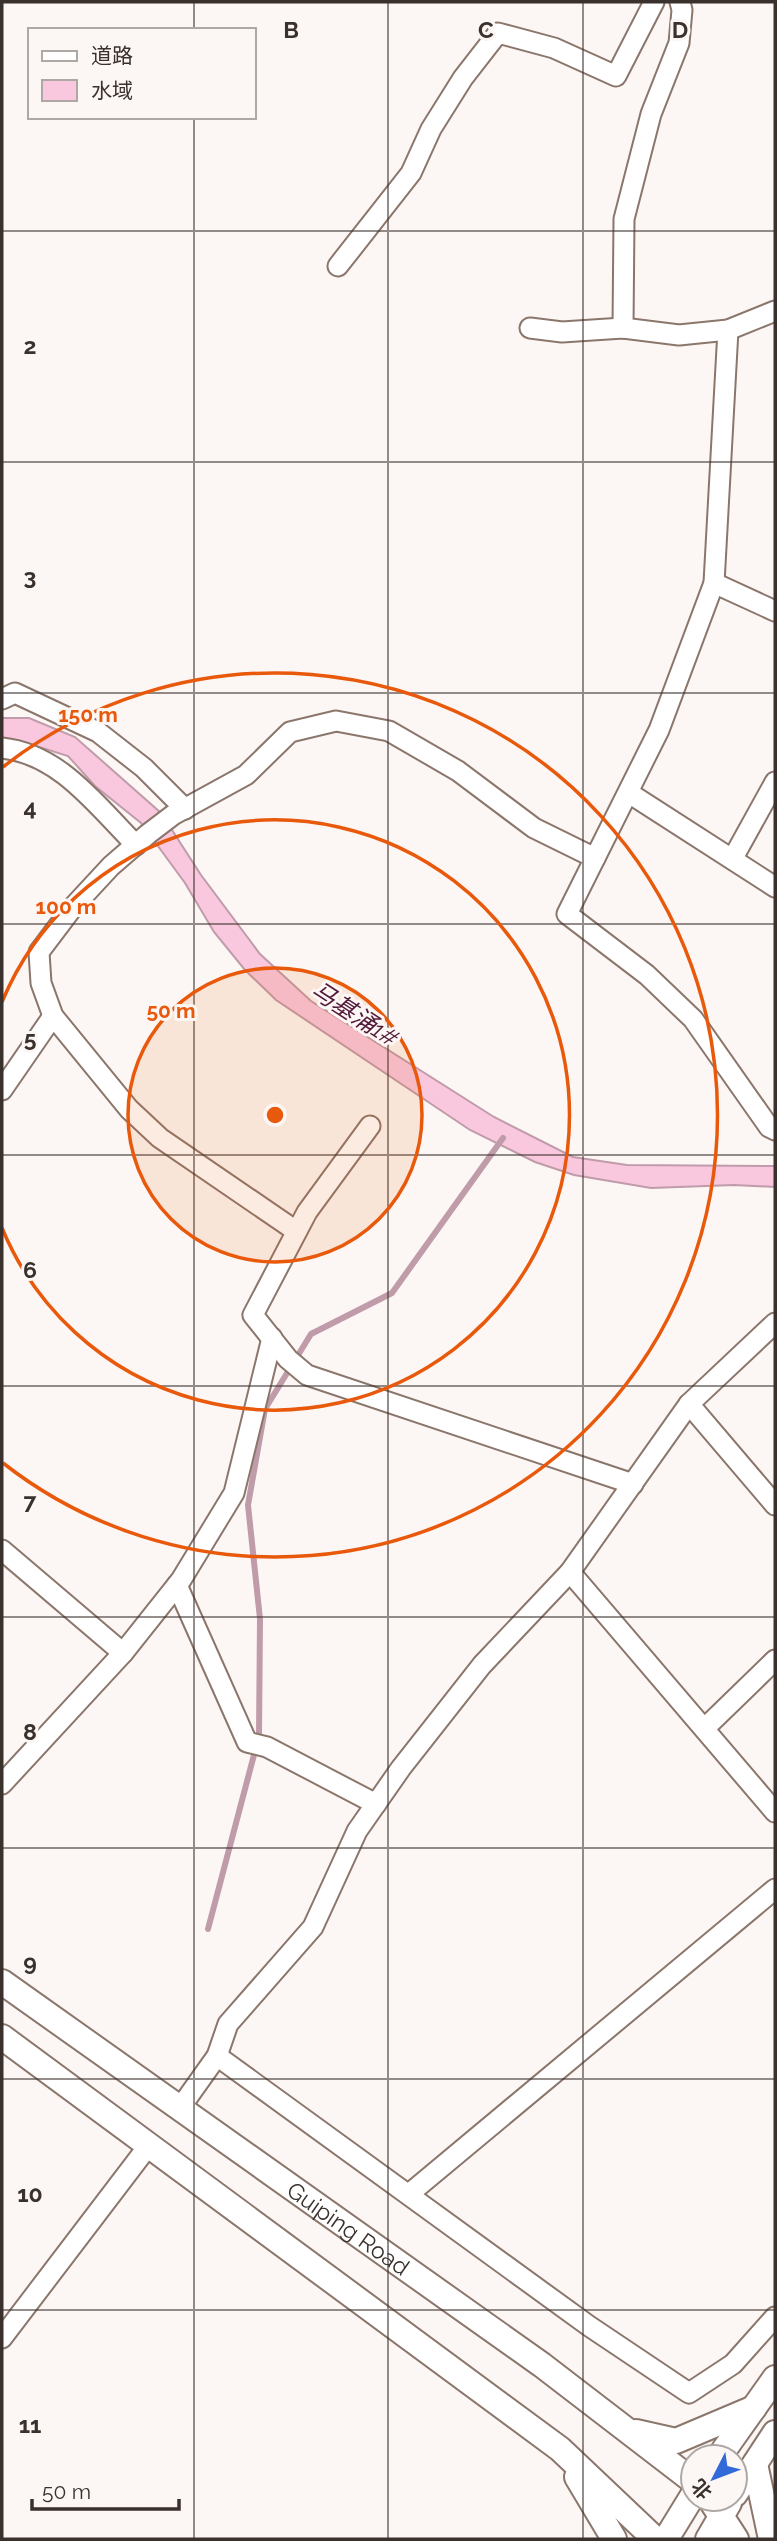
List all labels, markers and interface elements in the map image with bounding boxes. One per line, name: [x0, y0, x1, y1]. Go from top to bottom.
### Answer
text: B: [283, 16, 299, 43]
text: C: [478, 16, 494, 43]
text: D: [672, 16, 688, 43]
legend: [28, 28, 256, 119]
text: 道路: [91, 43, 133, 68]
text: 水域: [91, 78, 133, 103]
text: 2: [24, 332, 36, 359]
text: 3: [24, 563, 36, 590]
text: 150 m: [58, 702, 118, 727]
text: 4: [23, 794, 37, 821]
text: 100 m: [36, 894, 96, 919]
water label: 马基涌1#: [306, 975, 404, 1053]
text: 50 m: [146, 998, 196, 1023]
text: 5: [24, 1025, 37, 1052]
centre of rings: [263, 1103, 287, 1127]
text: 6: [23, 1256, 37, 1283]
text: 7: [24, 1487, 37, 1514]
text: 8: [23, 1718, 37, 1745]
text: 9: [23, 1949, 37, 1976]
street label: Guiping Road: [282, 2175, 415, 2280]
text: 10: [17, 2180, 43, 2207]
text: 11: [19, 2411, 41, 2438]
north arrow: [679, 2443, 749, 2513]
scale bar: [32, 2468, 178, 2512]
text: 北: [687, 2475, 716, 2504]
text: 50 m: [42, 2479, 91, 2504]

